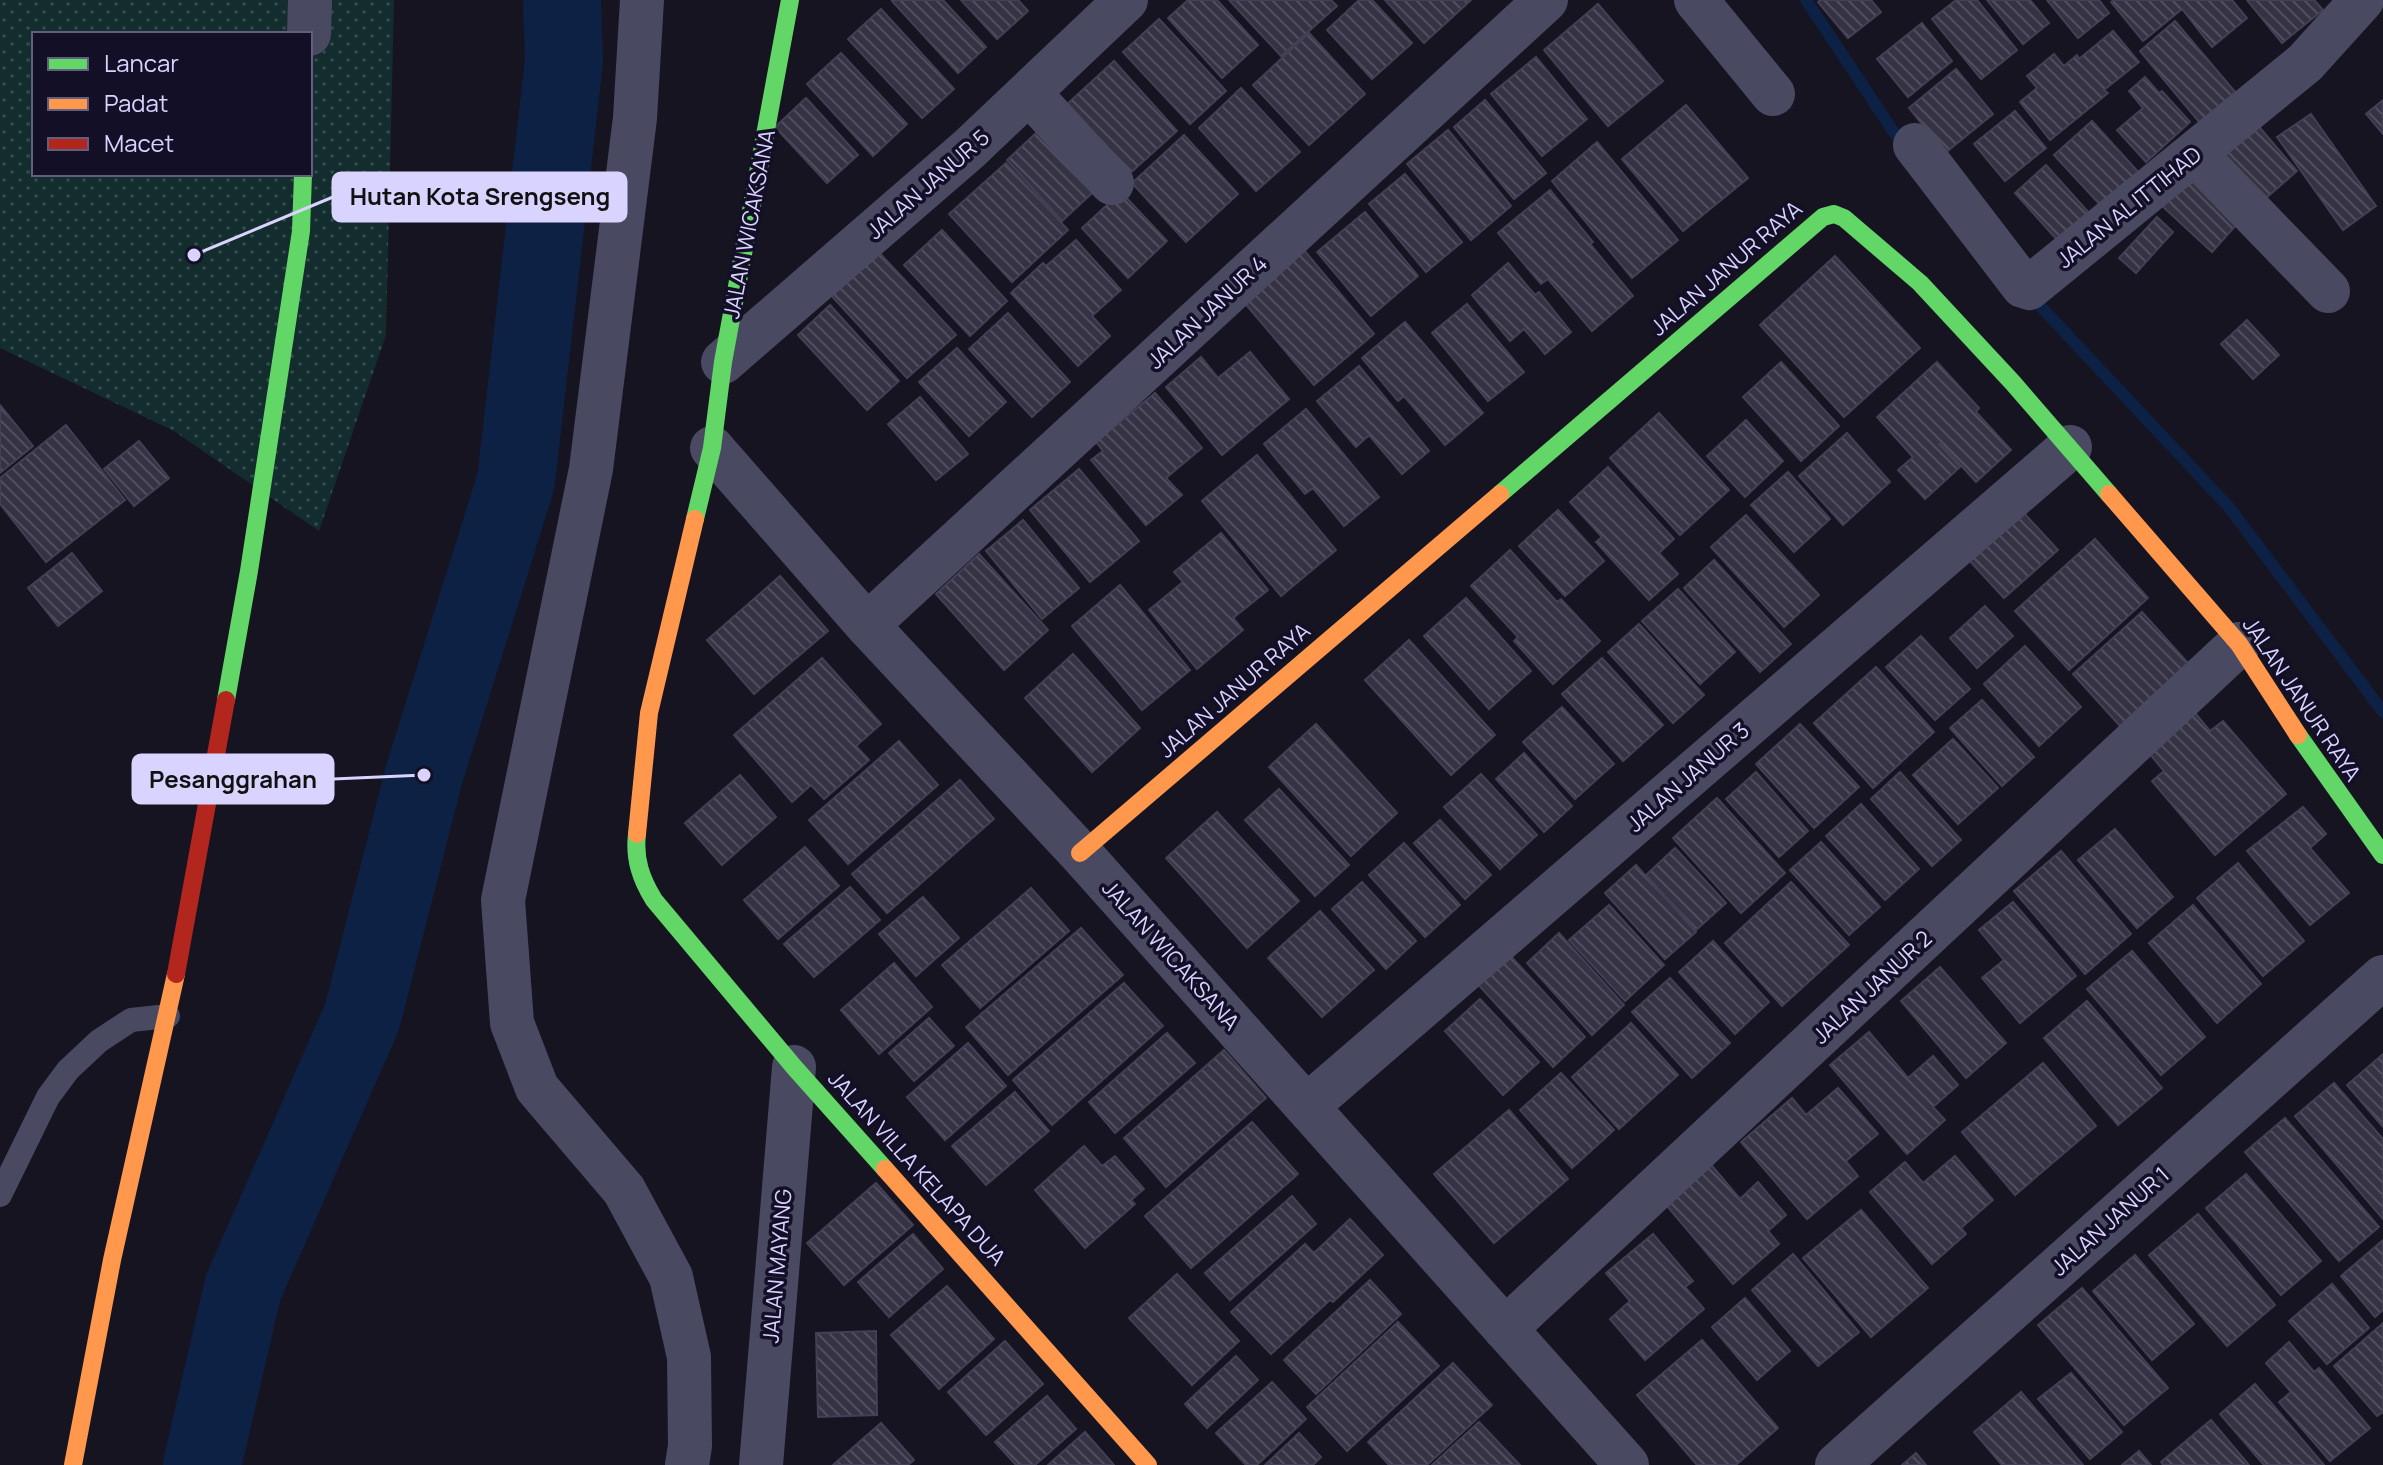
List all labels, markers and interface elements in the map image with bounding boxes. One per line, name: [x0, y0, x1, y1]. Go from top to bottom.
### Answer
legend: [32, 32, 312, 176]
text: Lancar: [104, 46, 179, 79]
text: Padat: [104, 86, 168, 119]
street label: JALAN JANUR 5: [860, 122, 996, 246]
text: Macet: [104, 126, 174, 159]
street label: JALAN WICAKSANA: [716, 127, 782, 321]
street label: JALAN AL ITTIHAD: [2050, 139, 2208, 275]
callout: Hutan Kota Srengseng: [333, 173, 626, 221]
text: Hutan Kota Srengseng: [350, 179, 610, 212]
street label: JALAN JANUR RAYA: [1644, 194, 1808, 342]
street label: JALAN JANUR 4: [1141, 249, 1273, 375]
street label: JALAN JANUR RAYA: [2236, 611, 2368, 787]
street label: JALAN JANUR RAYA: [1152, 616, 1316, 764]
street label: JALAN JANUR 3: [1620, 716, 1756, 838]
callout: Pesanggrahan: [133, 755, 333, 803]
text: Pesanggrahan: [149, 762, 317, 795]
street label: JALAN WICAKSANA: [1096, 874, 1246, 1036]
street label: JALAN JANUR 2: [1806, 924, 1938, 1050]
street label: JALAN VILLA KELAPA DUA: [821, 1064, 1013, 1272]
street label: JALAN JANUR 1: [2044, 1160, 2176, 1282]
street label: JALAN MAYANG: [755, 1188, 799, 1344]

